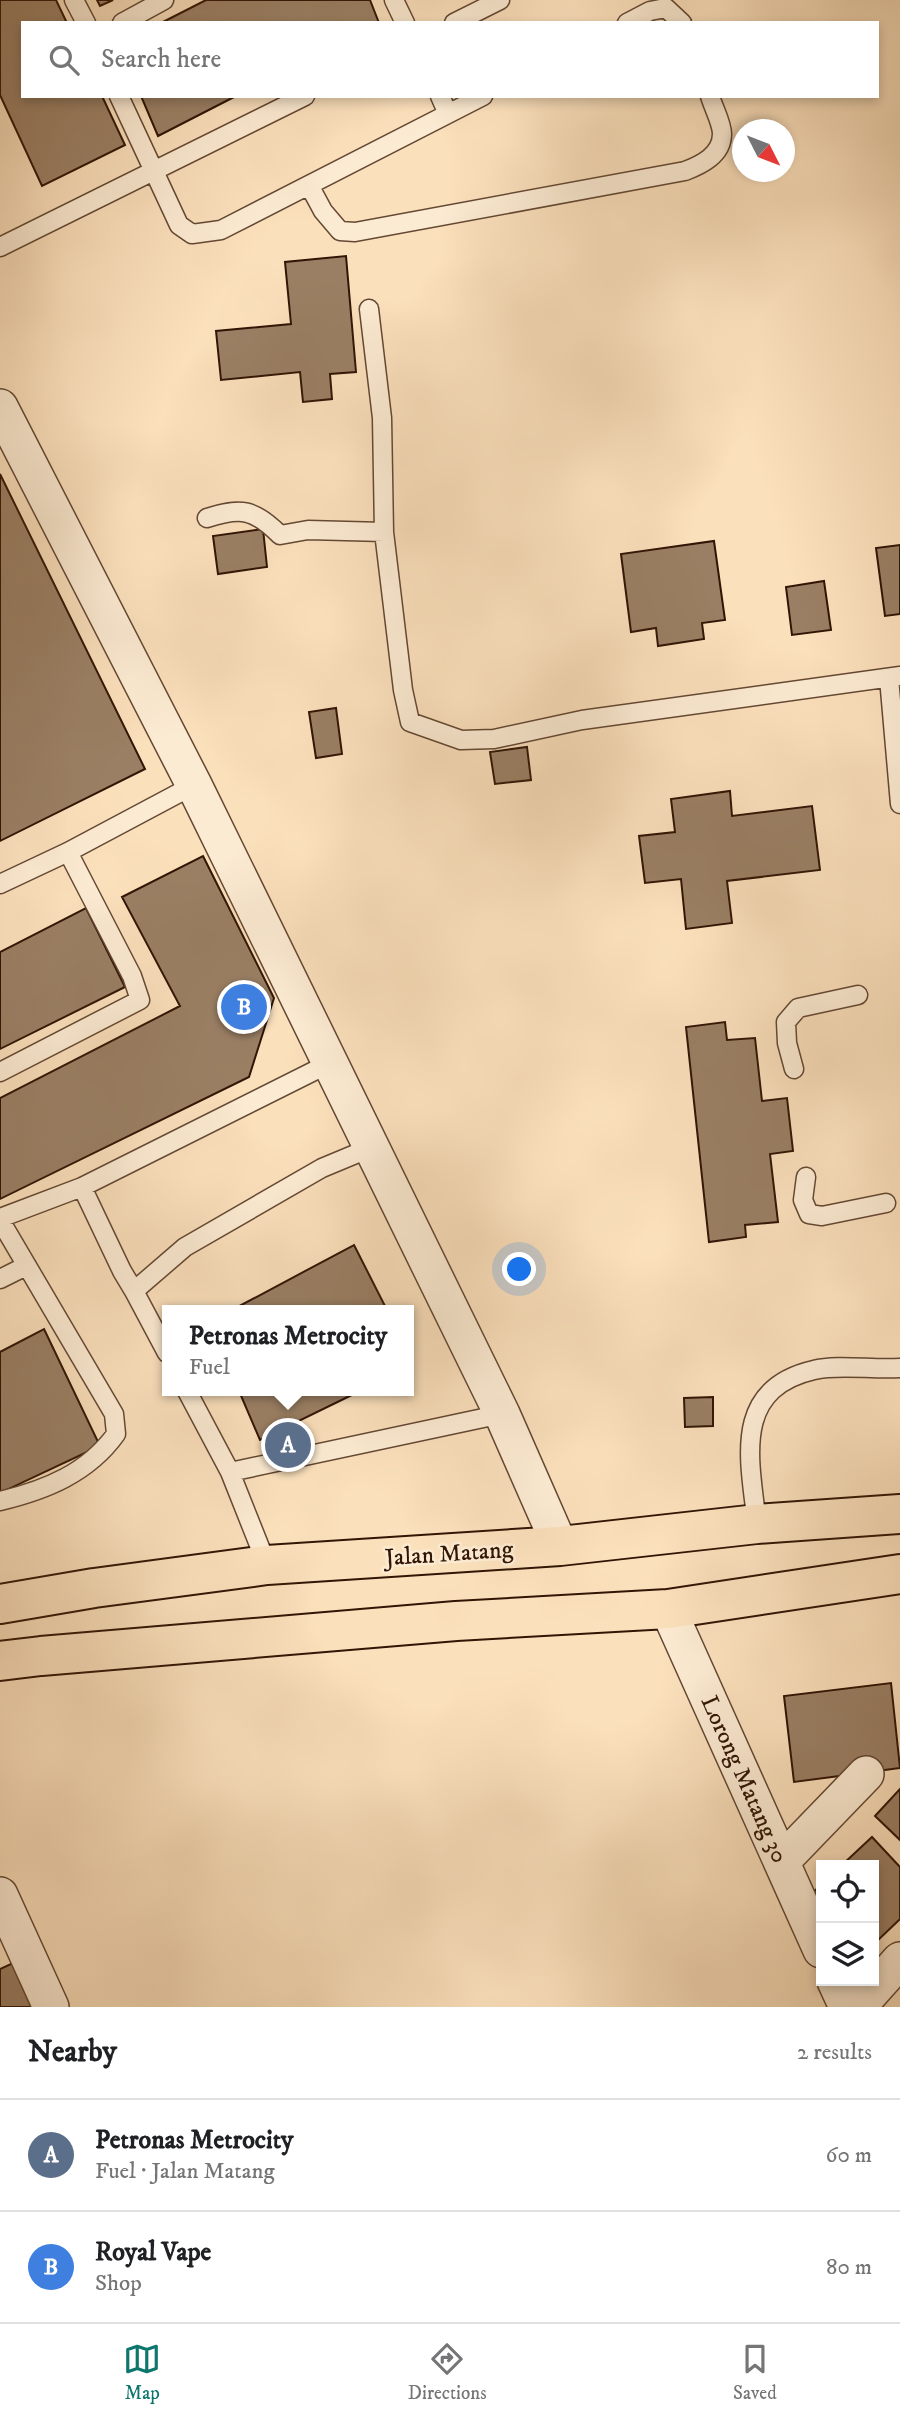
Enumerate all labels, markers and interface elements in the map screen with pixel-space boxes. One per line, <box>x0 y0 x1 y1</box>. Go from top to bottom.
search box <box>21 21 879 98</box>
icon: search <box>45 41 83 79</box>
text: Search here <box>101 43 221 76</box>
north arrow <box>732 119 795 182</box>
pin: B <box>221 981 267 1033</box>
your location <box>502 1252 536 1286</box>
popup <box>162 1305 414 1396</box>
text: Petronas Metrocity <box>189 1320 387 1353</box>
text: Fuel <box>189 1353 230 1382</box>
pin: A <box>265 1419 311 1471</box>
street label: Jalan Matang <box>382 1535 515 1574</box>
street label: Lorong Matang 30 <box>694 1691 794 1868</box>
map controls <box>816 1860 879 1986</box>
button: locate <box>816 1860 879 1923</box>
button: layers <box>816 1923 879 1986</box>
text: Nearby <box>28 2034 117 2071</box>
text: 2 results <box>797 2038 872 2067</box>
text: Petronas Metrocity <box>95 2124 293 2157</box>
text: A <box>44 2141 58 2170</box>
text: 60 m <box>825 2141 872 2170</box>
text: Fuel · Jalan Matang <box>95 2157 275 2186</box>
text: Royal Vape <box>95 2236 211 2269</box>
text: B <box>44 2253 58 2282</box>
text: 80 m <box>826 2253 872 2282</box>
text: Shop <box>95 2269 142 2298</box>
tab: Map <box>123 2340 161 2405</box>
tab: Directions <box>408 2340 487 2405</box>
tab: Saved <box>733 2340 777 2405</box>

